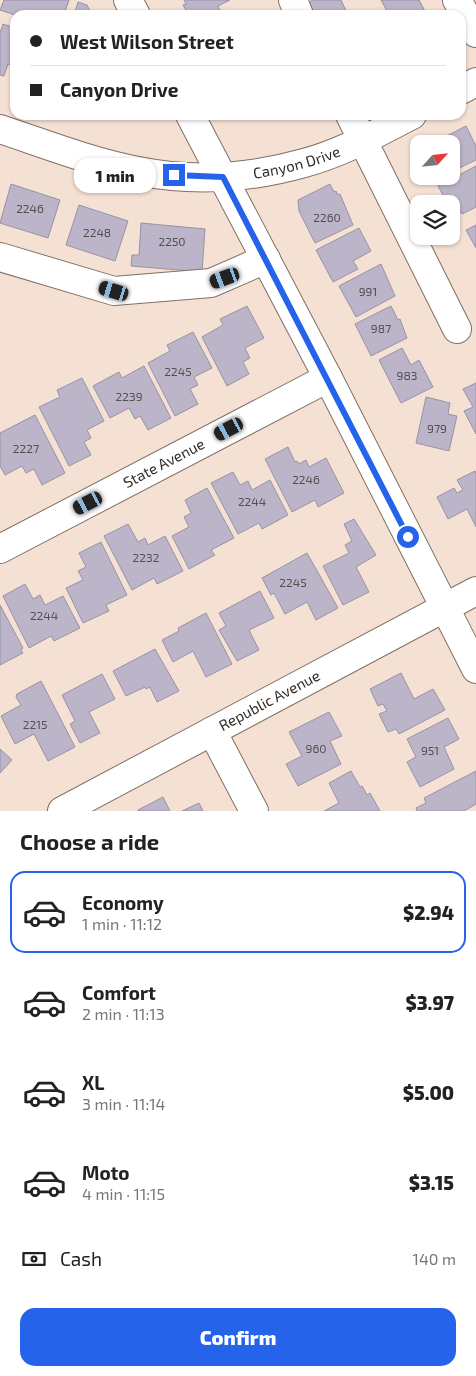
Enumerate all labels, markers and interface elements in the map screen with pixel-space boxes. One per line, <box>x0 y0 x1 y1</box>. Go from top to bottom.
text: West Wilson Street <box>60 30 234 53</box>
text: Canyon Drive <box>60 78 178 101</box>
north arrow <box>410 135 460 185</box>
map controls <box>410 135 460 245</box>
street label: Canyon Drive <box>252 141 343 182</box>
callout: 1 min <box>74 158 156 192</box>
route end <box>163 164 185 186</box>
text: 1 min <box>95 166 135 185</box>
button: layers <box>410 195 460 245</box>
house number: 2246 <box>16 201 44 215</box>
house number: 2260 <box>313 210 341 224</box>
house number: 2248 <box>83 225 111 239</box>
house number: 2250 <box>158 234 186 248</box>
car <box>208 266 241 290</box>
car <box>97 279 130 303</box>
house number: 991 <box>359 284 377 298</box>
house number: 987 <box>371 321 391 335</box>
house number: 2245 <box>164 364 192 378</box>
house number: 983 <box>397 368 417 382</box>
house number: 2239 <box>115 389 143 403</box>
car <box>212 415 245 443</box>
house number: 979 <box>427 421 447 435</box>
street label: State Avenue <box>120 434 207 491</box>
house number: 2227 <box>13 441 39 455</box>
house number: 2246 <box>292 472 320 486</box>
car <box>71 490 104 516</box>
house number: 2244 <box>238 494 266 508</box>
route start <box>397 526 419 548</box>
house number: 2232 <box>133 550 160 564</box>
house number: 2245 <box>279 575 307 589</box>
house number: 2244 <box>30 608 58 622</box>
street label: Republic Avenue <box>215 666 323 734</box>
house number: 2215 <box>23 717 47 731</box>
house number: 960 <box>306 741 326 755</box>
house number: 951 <box>421 743 439 757</box>
text: Choose a ride <box>20 828 159 854</box>
icon: car <box>22 890 67 935</box>
text: Economy <box>82 891 164 914</box>
text: $2.94 <box>403 901 454 924</box>
text: 1 min · 11:12 <box>82 914 162 933</box>
icon: car <box>22 980 67 1025</box>
text: Comfort <box>82 981 156 1004</box>
text: $3.97 <box>406 991 454 1014</box>
text: 2 min · 11:13 <box>82 1004 165 1023</box>
icon: car <box>22 1070 67 1115</box>
text: XL <box>82 1071 104 1094</box>
text: $5.00 <box>403 1081 454 1104</box>
text: 3 min · 11:14 <box>82 1094 165 1113</box>
icon: car <box>22 1160 67 1205</box>
text: Moto <box>82 1161 130 1184</box>
text: $3.15 <box>409 1171 454 1194</box>
text: 4 min · 11:15 <box>82 1184 165 1203</box>
icon: cash <box>20 1245 48 1273</box>
text: Cash <box>60 1247 102 1270</box>
text: 140 m <box>413 1249 456 1268</box>
button: Confirm <box>20 1308 456 1366</box>

